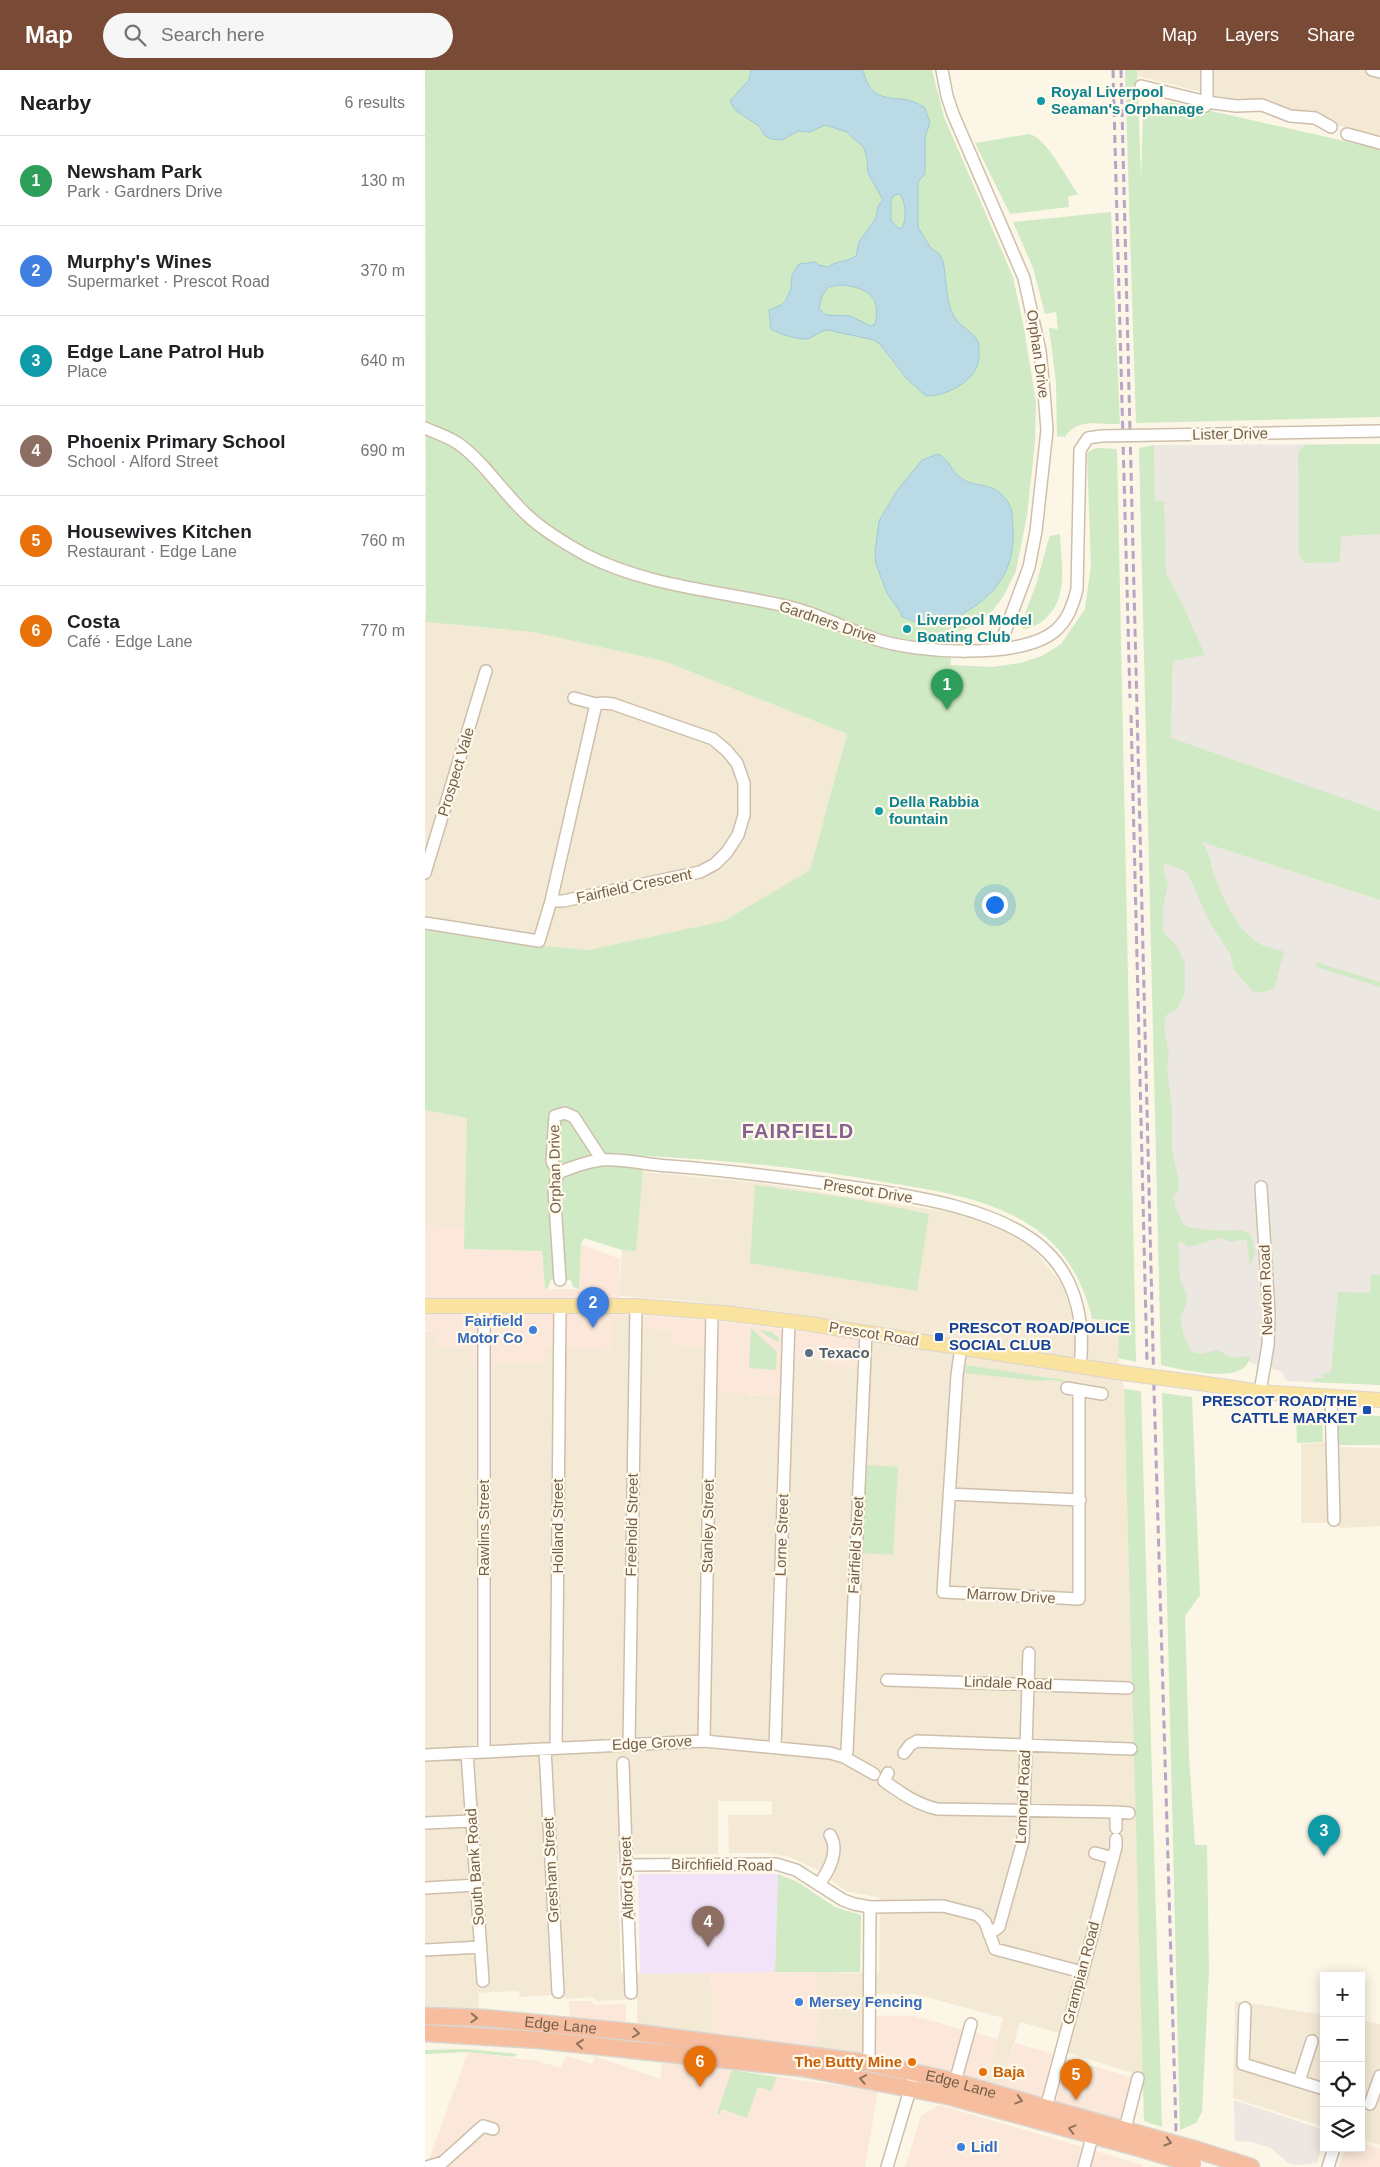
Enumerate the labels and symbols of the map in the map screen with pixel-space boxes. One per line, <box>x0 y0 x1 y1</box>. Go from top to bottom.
place label: Royal Liverpool Seaman's Orphanage <box>1051 83 1204 117</box>
marker: Royal Liverpool Seaman's Orphanage <box>1035 95 1047 107</box>
street label: Orphan Drive <box>1024 309 1053 399</box>
street label: Lister Drive <box>1192 424 1268 443</box>
street label: Gardners Drive <box>777 597 879 646</box>
place label: Liverpool Model Boating Club <box>917 611 1032 645</box>
marker: Liverpool Model Boating Club <box>901 623 913 635</box>
pin: 1 <box>931 669 963 710</box>
street label: Prospect Vale <box>434 725 477 818</box>
place label: Della Rabbia fountain <box>889 793 980 827</box>
marker: Della Rabbia fountain <box>873 805 885 817</box>
street label: Fairfield Crescent <box>575 865 694 906</box>
your location <box>982 892 1008 918</box>
district label: FAIRFIELD <box>742 1120 854 1142</box>
street label: Orphan Drive <box>545 1124 564 1214</box>
street label: Prescot Drive <box>822 1175 914 1206</box>
street label: Newton Road <box>1255 1244 1276 1336</box>
pin: 2 <box>577 1287 609 1328</box>
place label: Fairfield Motor Co <box>457 1312 523 1346</box>
street label: Prescot Road <box>828 1318 920 1349</box>
place label: PRESCOT ROAD/POLICE SOCIAL CLUB <box>949 1319 1130 1353</box>
marker: Fairfield Motor Co <box>527 1324 539 1336</box>
marker: PRESCOT ROAD/POLICE SOCIAL CLUB <box>933 1331 945 1343</box>
place label: Texaco <box>819 1344 870 1361</box>
marker: Texaco <box>803 1347 815 1359</box>
place label: PRESCOT ROAD/THE CATTLE MARKET <box>1202 1392 1357 1426</box>
marker: PRESCOT ROAD/THE CATTLE MARKET <box>1361 1404 1373 1416</box>
street label: Freehold Street <box>622 1472 641 1577</box>
street label: Holland Street <box>549 1478 566 1574</box>
street label: Stanley Street <box>698 1478 717 1573</box>
street label: Rawlins Street <box>475 1479 492 1576</box>
street label: Lorne Street <box>772 1493 791 1577</box>
street label: Fairfield Street <box>844 1495 867 1594</box>
street label: Marrow Drive <box>966 1585 1056 1606</box>
street label: Lindale Road <box>964 1672 1052 1693</box>
street label: Edge Grove <box>612 1732 692 1753</box>
street label: Lomond Road <box>1012 1749 1033 1844</box>
street label: South Bank Road <box>462 1808 487 1926</box>
pin: 3 <box>1308 1815 1340 1856</box>
street label: Gresham Street <box>539 1816 562 1923</box>
street label: Alford Street <box>617 1835 636 1920</box>
street label: Birchfield Road <box>671 1855 773 1874</box>
pin: 4 <box>692 1906 724 1947</box>
street label: Grampian Road <box>1059 1920 1102 2026</box>
place label: Mersey Fencing <box>809 1993 922 2010</box>
marker: Mersey Fencing <box>793 1996 805 2008</box>
one-way arrow <box>470 2013 478 2023</box>
street label: Edge Lane <box>524 2013 598 2037</box>
one-way arrow <box>632 2027 640 2038</box>
one-way arrow <box>576 2039 584 2050</box>
pin: 6 <box>684 2046 716 2087</box>
place label: The Butty Mine <box>795 2053 902 2070</box>
marker: The Butty Mine <box>906 2056 918 2068</box>
pin: 5 <box>1060 2059 1092 2100</box>
place label: Baja <box>993 2063 1025 2080</box>
street label: Edge Lane <box>924 2066 998 2101</box>
marker: Baja <box>977 2066 989 2078</box>
one-way arrow <box>859 2075 867 2085</box>
one-way arrow <box>1014 2094 1023 2105</box>
one-way arrow <box>1069 2124 1077 2134</box>
one-way arrow <box>1163 2136 1171 2146</box>
place label: Lidl <box>971 2138 998 2155</box>
marker: Lidl <box>955 2141 967 2153</box>

